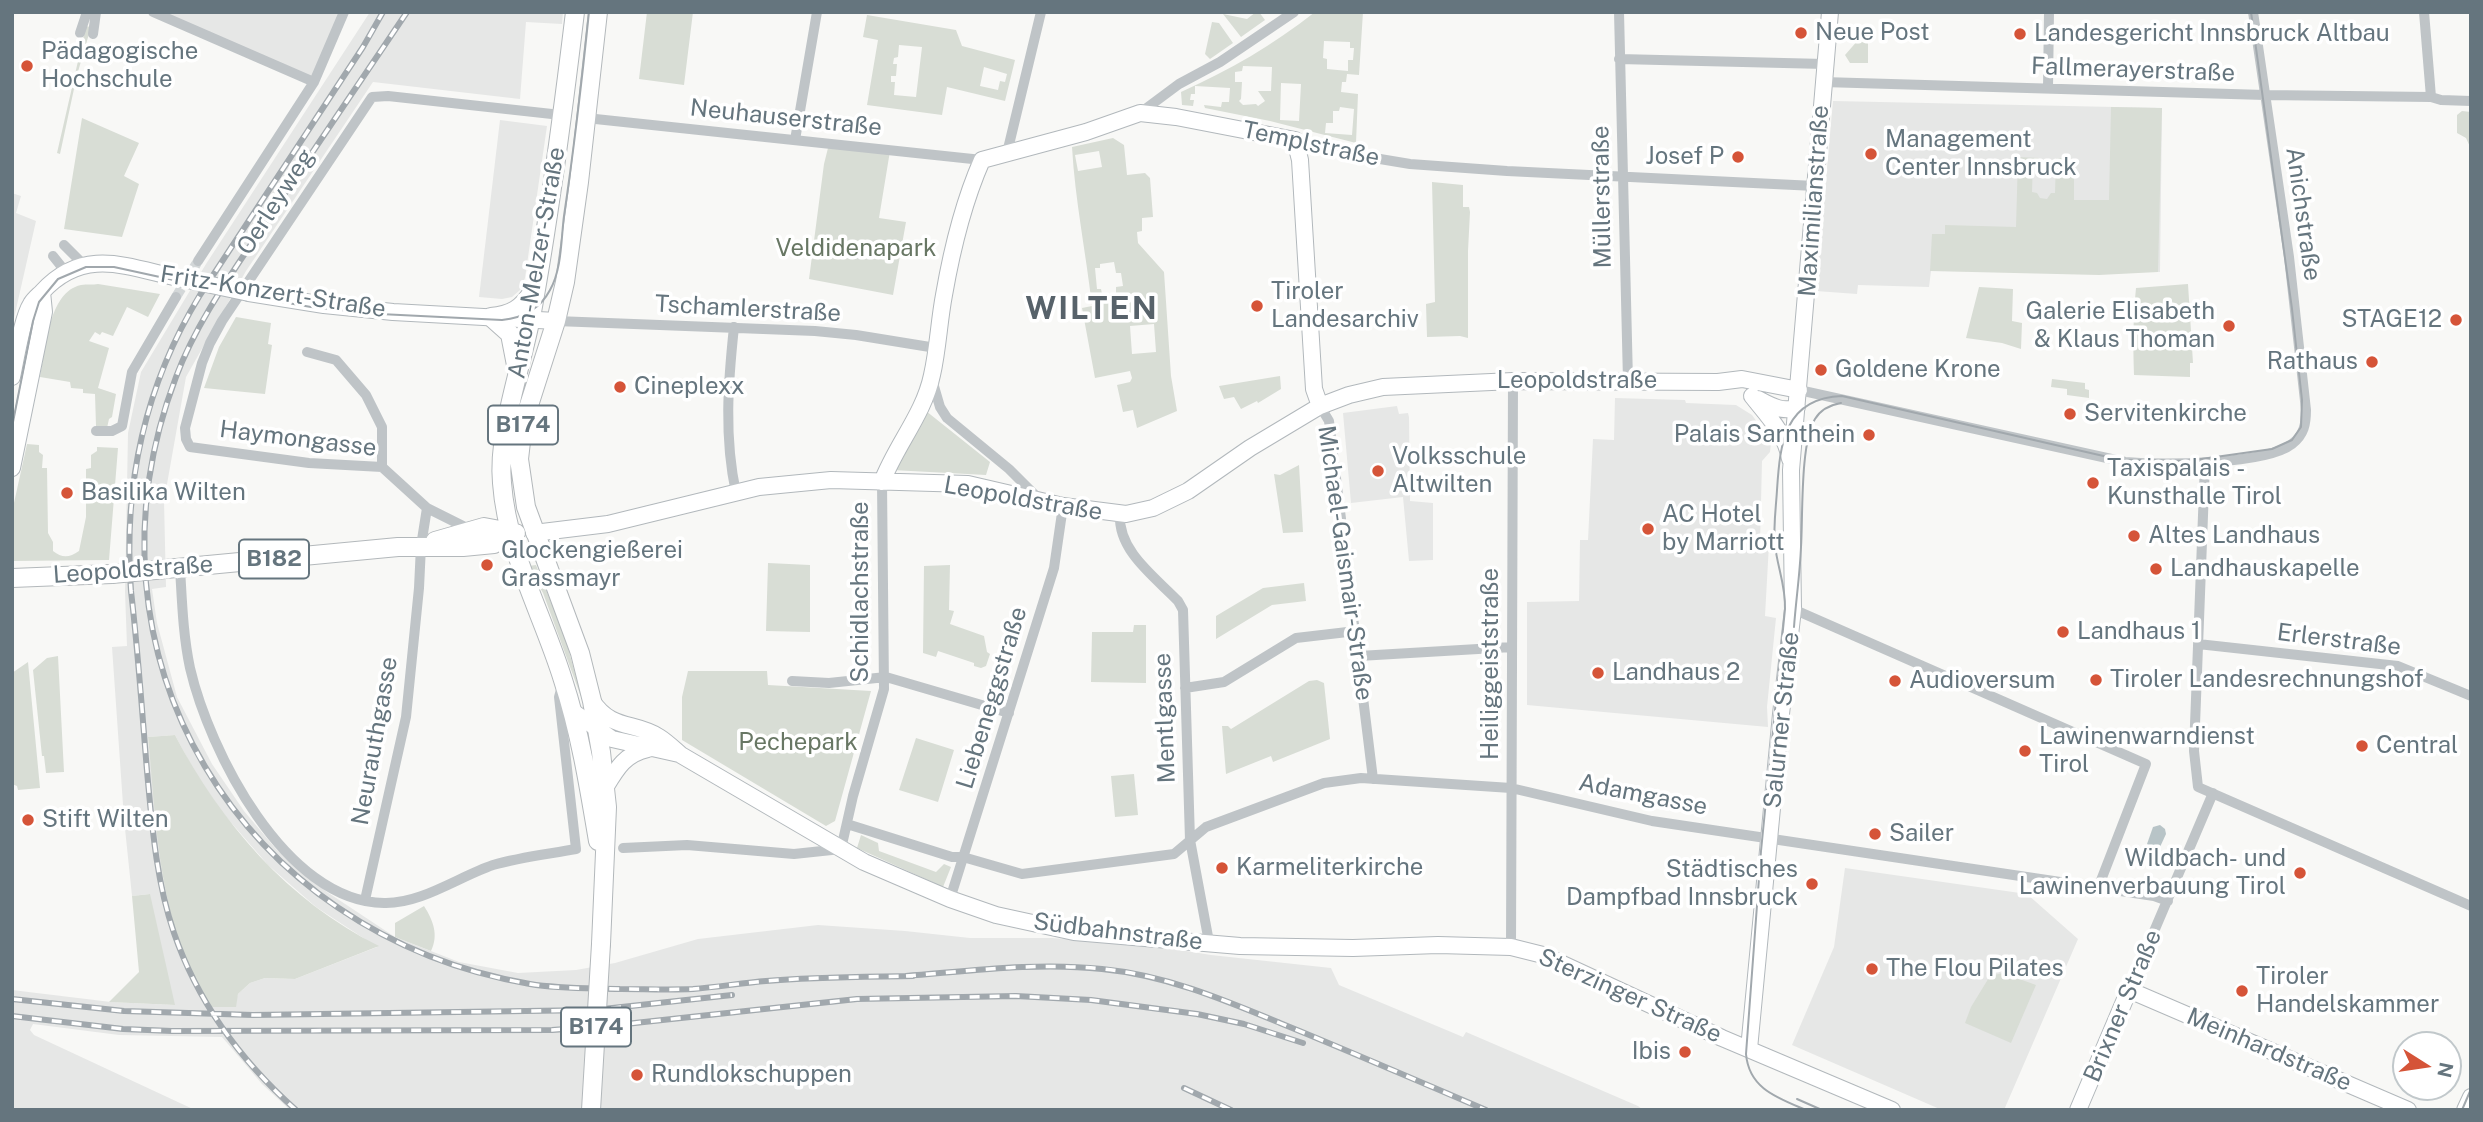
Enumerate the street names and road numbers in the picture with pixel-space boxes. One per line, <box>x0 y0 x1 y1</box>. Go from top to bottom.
street label: Fallmerayerstraße <box>2030 52 2236 88</box>
street label: Neuhauserstraße <box>689 94 883 142</box>
street label: Maximilianstraße <box>1793 104 1835 298</box>
street label: Templstraße <box>1240 115 1382 173</box>
street label: Müllerstraße <box>1586 125 1618 269</box>
street label: Oerleyweg <box>231 144 321 260</box>
street label: Anton-Melzer-Straße <box>502 145 572 381</box>
street label: Anichstraße <box>2279 145 2327 283</box>
street label: Fritz-Konzert-Straße <box>158 260 388 324</box>
street label: Tschamlerstraße <box>654 290 842 328</box>
street label: Leopoldstraße <box>1497 367 1657 395</box>
road number: B174 <box>488 406 558 444</box>
street label: Haymongasse <box>218 415 378 463</box>
street label: Michael-Gaismair-Straße <box>1311 424 1379 702</box>
street label: Leopoldstraße <box>941 471 1105 527</box>
street label: Schidlachstraße <box>847 501 875 683</box>
road number: B182 <box>239 540 309 579</box>
street label: Leopoldstraße <box>52 550 214 590</box>
street label: Heiliggeiststraße <box>1477 568 1505 760</box>
street label: Liebeneggstraße <box>951 603 1033 793</box>
street label: Erlerstraße <box>2275 618 2403 662</box>
street label: Salurner Straße <box>1758 630 1806 810</box>
street label: Mentlgasse <box>1148 652 1182 784</box>
street label: Neurauthgasse <box>346 655 404 827</box>
street label: Adamgasse <box>1576 768 1710 822</box>
street label: Südbahnstraße <box>1032 907 1204 957</box>
street label: Brixner Straße <box>2078 926 2168 1086</box>
street label: Sterzinger Straße <box>1534 943 1726 1049</box>
street label: Meinhardstraße <box>2182 1002 2356 1098</box>
road number: B174 <box>561 1008 631 1046</box>

